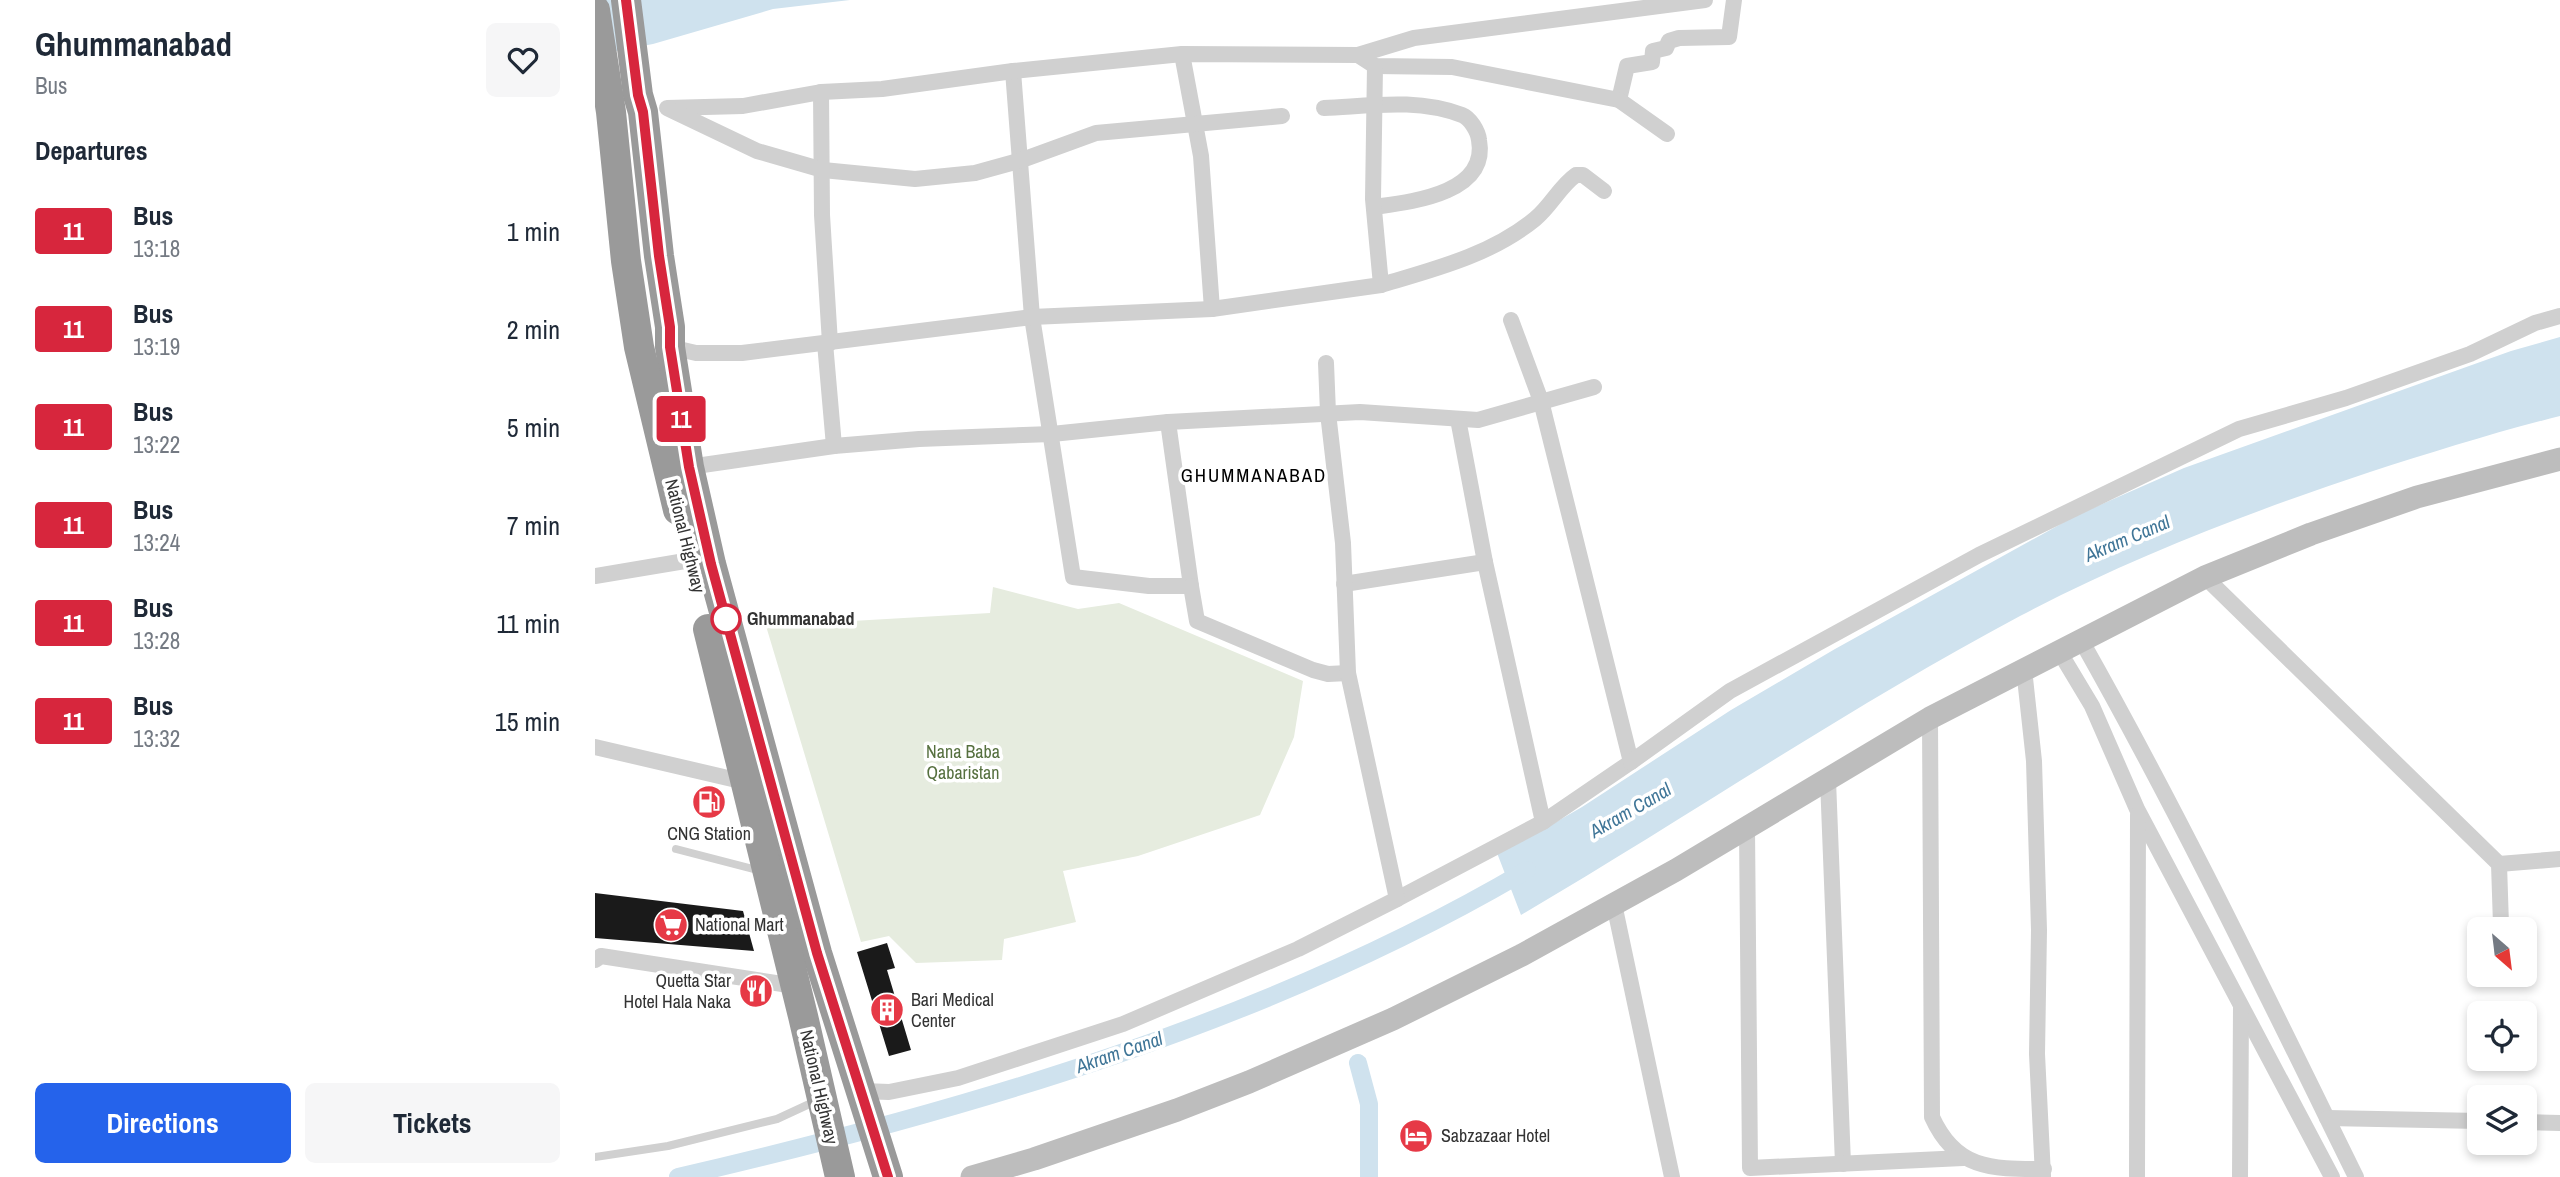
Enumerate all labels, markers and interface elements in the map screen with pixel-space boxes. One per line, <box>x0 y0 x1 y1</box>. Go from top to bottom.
text: Ghummanabad <box>35 22 232 66</box>
button: heart <box>486 23 560 97</box>
text: Bus <box>35 70 68 101</box>
text: Departures <box>35 133 148 168</box>
text: Bus <box>133 198 173 233</box>
text: 1 min <box>507 214 560 249</box>
text: 11 <box>63 215 84 247</box>
text: 13:18 <box>133 233 180 264</box>
text: Bus <box>133 296 173 331</box>
text: 2 min <box>507 312 560 347</box>
text: 11 <box>63 313 84 345</box>
text: 13:19 <box>133 331 180 362</box>
text: Bus <box>133 394 173 429</box>
line badge: 11 <box>650 396 713 442</box>
text: 11 <box>671 403 691 435</box>
text: 5 min <box>507 410 560 445</box>
text: 11 <box>63 411 84 443</box>
text: 13:22 <box>133 429 180 460</box>
district label: GHUMMANABAD <box>1181 462 1327 488</box>
street label: National Highway <box>659 476 712 596</box>
text: Bus <box>133 492 173 527</box>
text: 7 min <box>507 508 560 543</box>
water label: Akram Canal <box>2080 508 2174 568</box>
text: 11 <box>63 509 84 541</box>
text: 13:24 <box>133 527 180 558</box>
text: Bus <box>133 590 173 625</box>
marker: Ghummanabad <box>711 604 741 634</box>
text: 11 min <box>496 606 560 641</box>
place label: Ghummanabad <box>747 606 854 631</box>
text: 11 <box>63 607 84 639</box>
text: 13:28 <box>133 625 180 656</box>
text: Bus <box>133 688 173 723</box>
text: 15 min <box>495 704 560 739</box>
text: 11 <box>63 705 84 737</box>
text: 13:32 <box>133 723 180 754</box>
park label: Nana Baba Qabaristan <box>926 739 1000 785</box>
water label: Akram Canal <box>1584 776 1676 844</box>
fuel station icon: CNG Station <box>690 783 728 821</box>
place label: CNG Station <box>667 821 751 846</box>
supermarket icon: National Mart <box>652 906 690 944</box>
place label: National Mart <box>695 912 784 937</box>
north arrow <box>2467 917 2537 987</box>
map controls <box>2467 917 2537 1155</box>
place label: Quetta Star Hotel Hala Naka <box>624 968 731 1014</box>
restaurant icon: Quetta Star Hotel Hala Naka <box>737 972 775 1010</box>
place label: Bari Medical Center <box>911 987 994 1033</box>
building icon: Bari Medical Center <box>868 991 906 1029</box>
button: locate <box>2467 1001 2537 1071</box>
water label: Akram Canal <box>1071 1025 1166 1079</box>
street label: National Highway <box>794 1027 845 1147</box>
button: Directions <box>35 1083 291 1163</box>
button: Tickets <box>305 1083 560 1163</box>
button: layers <box>2467 1085 2537 1155</box>
hotel icon: Sabzazaar Hotel <box>1397 1117 1435 1155</box>
place label: Sabzazaar Hotel <box>1441 1123 1550 1148</box>

